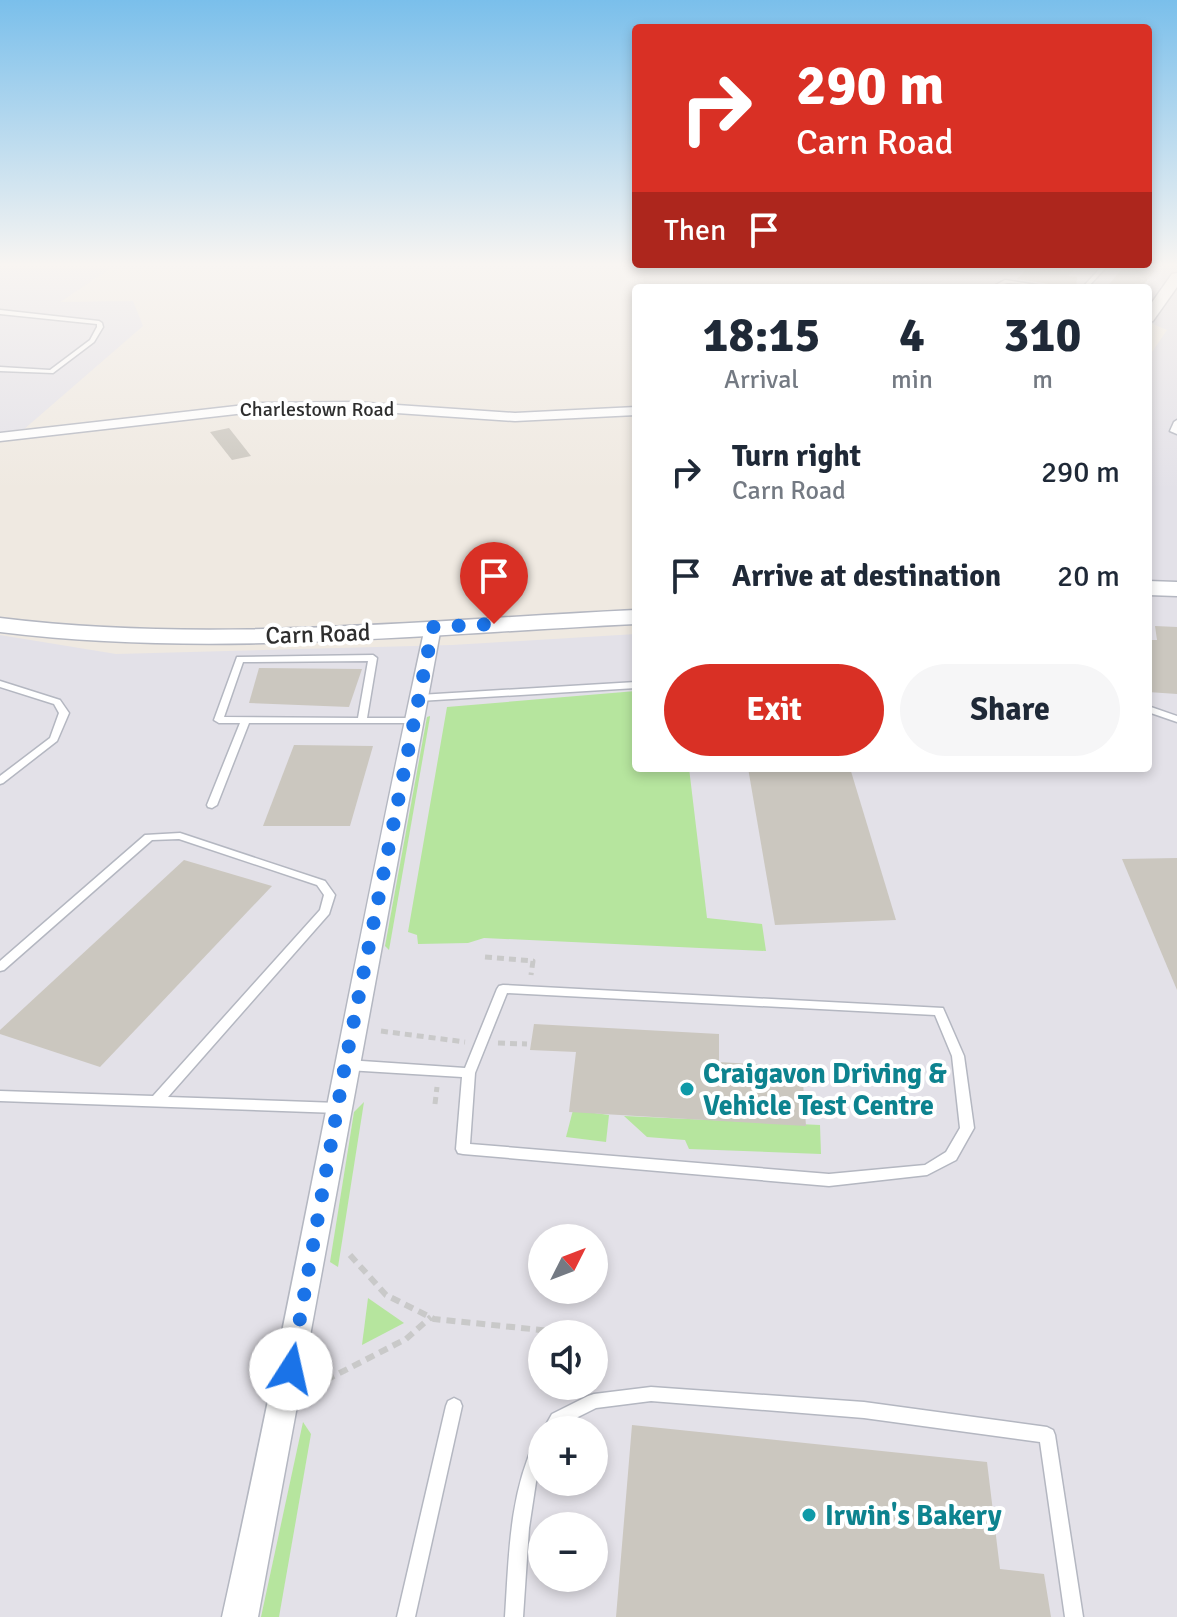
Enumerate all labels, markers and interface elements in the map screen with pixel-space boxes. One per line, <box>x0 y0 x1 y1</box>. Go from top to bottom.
text: 290 m <box>796 51 944 120</box>
icon: right <box>664 56 768 160</box>
text: Carn Road <box>796 120 954 165</box>
icon: arrive <box>742 208 786 252</box>
text: Then <box>664 212 726 249</box>
text: 18:15 <box>703 306 820 365</box>
text: 4 <box>899 306 925 365</box>
text: 310 <box>1004 306 1081 365</box>
text: Arrival <box>724 364 799 396</box>
text: min <box>891 364 933 396</box>
text: m <box>1032 364 1053 396</box>
street label: Charlestown Road <box>240 397 394 422</box>
text: Turn right <box>732 438 861 475</box>
icon: right <box>664 450 708 494</box>
text: 290 m <box>1041 454 1120 491</box>
text: Carn Road <box>732 475 846 507</box>
pin <box>460 542 528 624</box>
icon: arrive <box>472 554 516 598</box>
icon: arrive <box>664 554 708 598</box>
text: Arrive at destination <box>732 558 1001 595</box>
text: 20 m <box>1057 558 1120 595</box>
street label: Carn Road <box>265 617 371 651</box>
button: Exit <box>664 664 884 756</box>
button: Share <box>900 664 1120 756</box>
place label: Craigavon Driving & Vehicle Test Centre <box>703 1057 947 1123</box>
marker: Craigavon Driving & Vehicle Test Centre <box>678 1080 696 1098</box>
north arrow <box>528 1224 608 1304</box>
map controls <box>528 1224 608 1592</box>
button: sound <box>528 1320 608 1400</box>
position arrow <box>249 1327 333 1411</box>
button: + <box>528 1416 608 1496</box>
place label: Irwin's Bakery <box>825 1499 1002 1533</box>
marker: Irwin's Bakery <box>800 1506 818 1524</box>
button: − <box>528 1512 608 1592</box>

